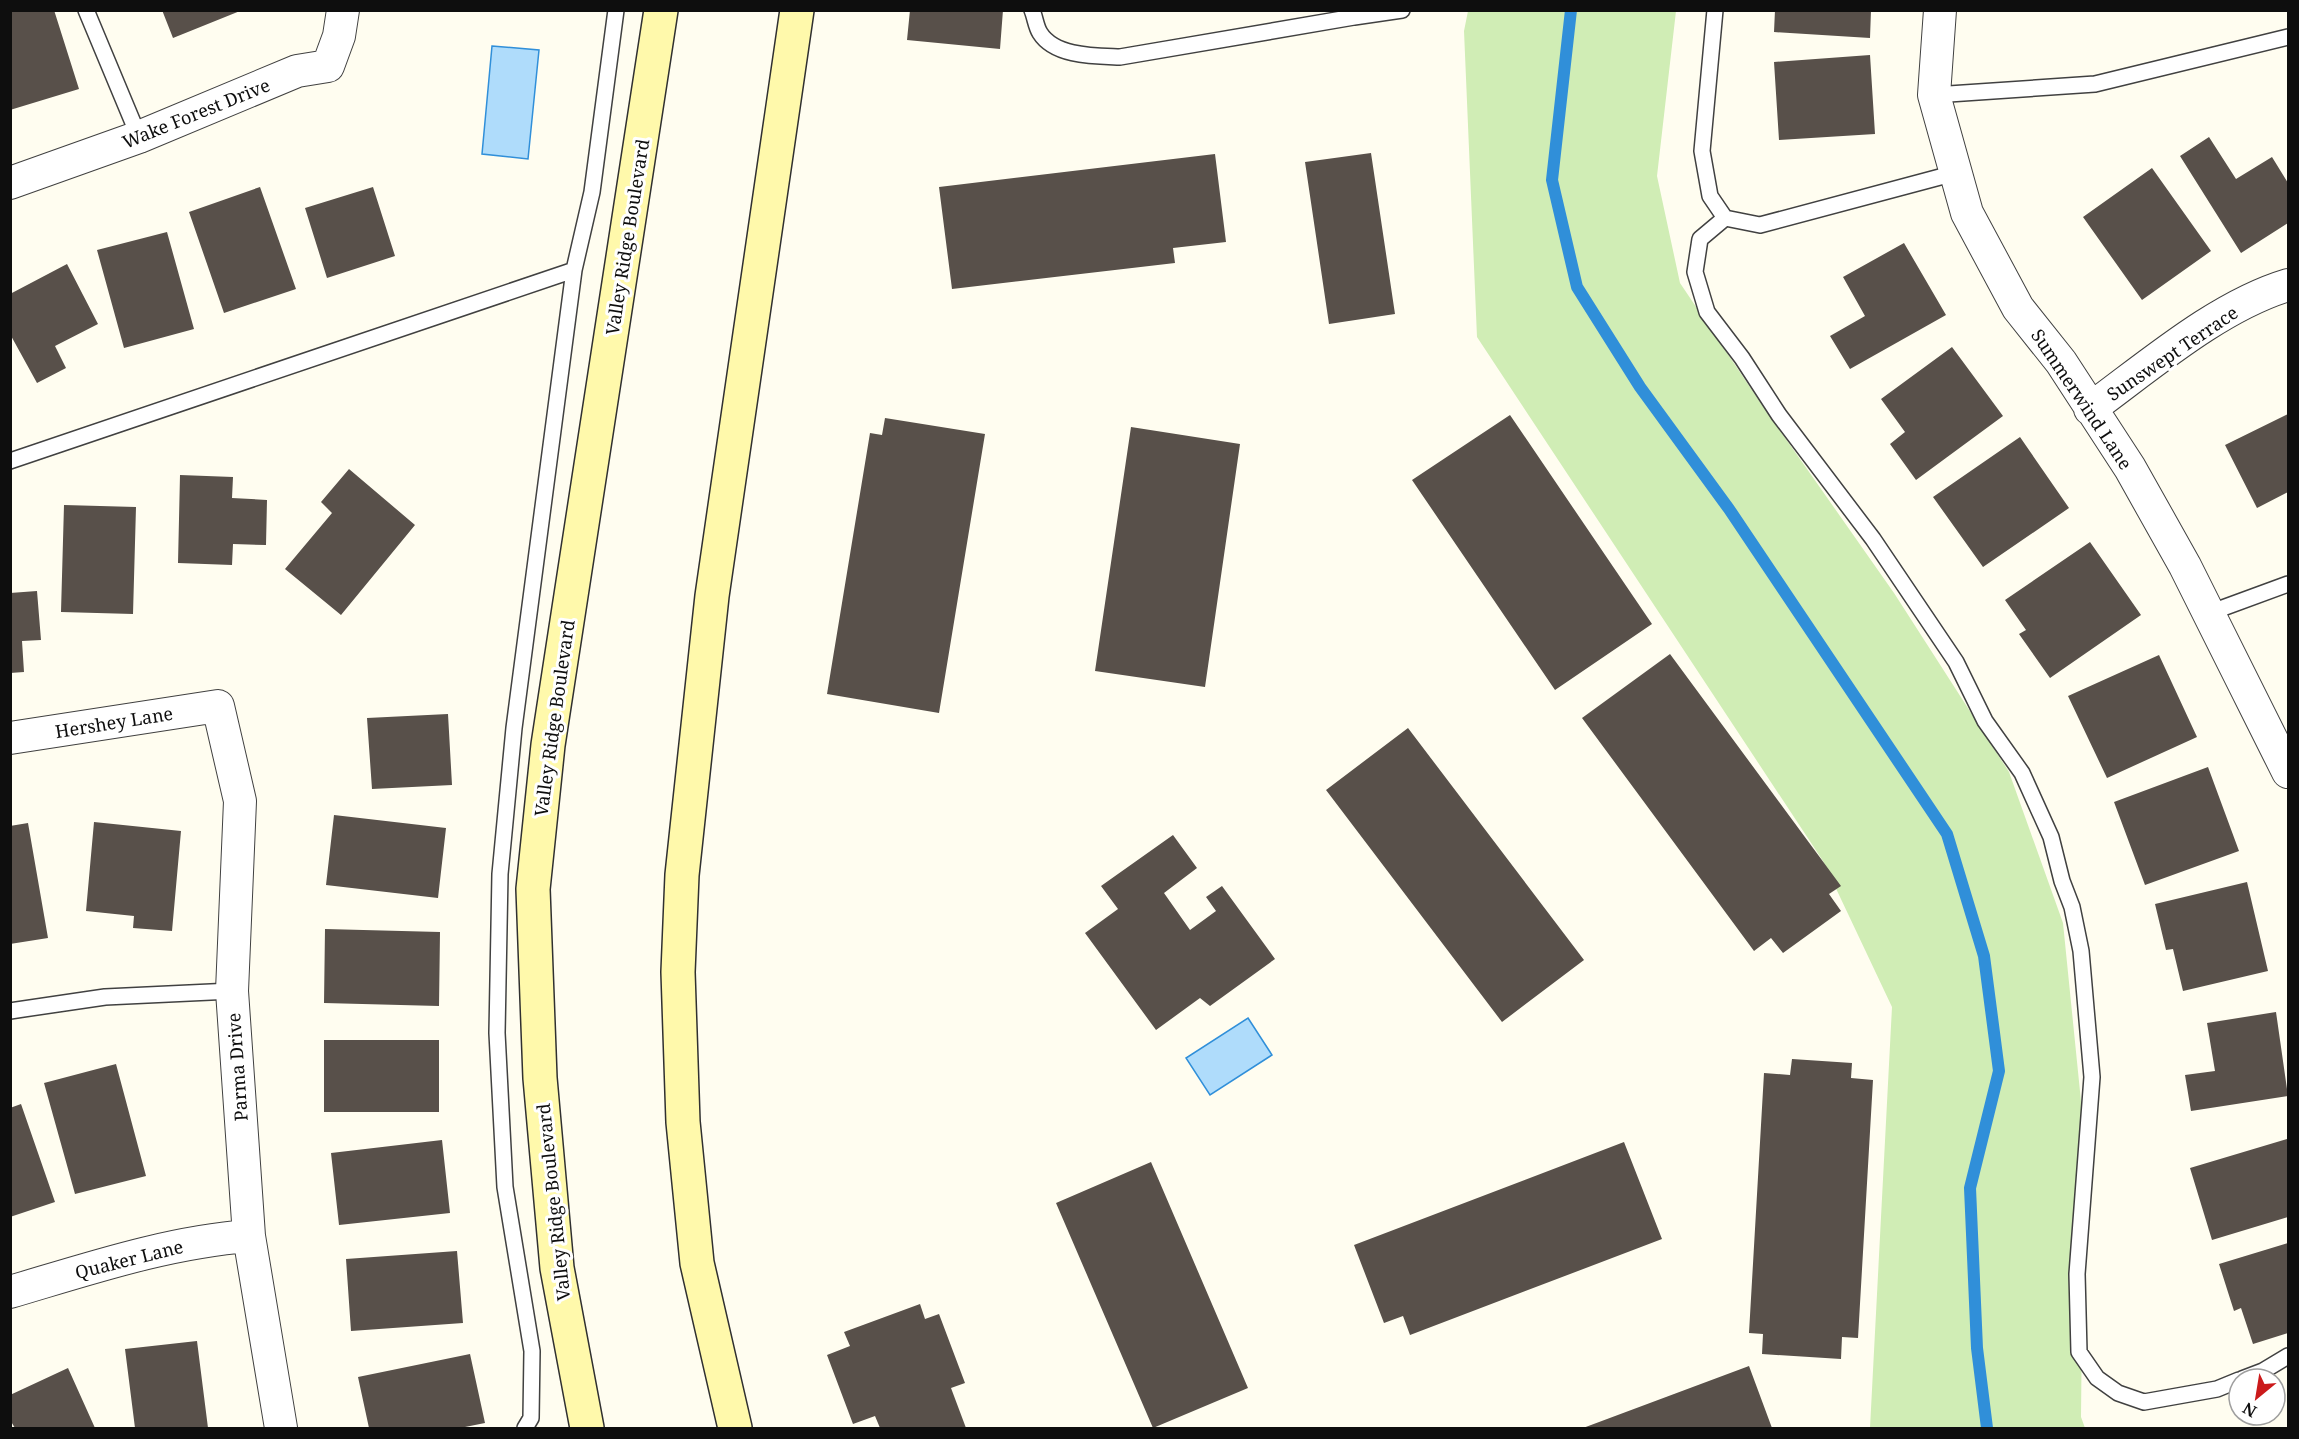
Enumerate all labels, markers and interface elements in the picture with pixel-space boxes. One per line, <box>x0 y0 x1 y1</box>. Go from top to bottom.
street label: Wake Forest Drive <box>119 72 273 154</box>
street label: Valley Ridge Boulevard <box>600 137 654 337</box>
street label: Sunswept Terrace <box>2102 300 2242 406</box>
street label: Summerwind Lane <box>2026 324 2138 474</box>
street label: Valley Ridge Boulevard <box>528 618 580 818</box>
street label: Hershey Lane <box>53 701 175 743</box>
street label: Parma Drive <box>221 1012 253 1122</box>
street label: Valley Ridge Boulevard <box>531 1102 575 1302</box>
street label: Quaker Lane <box>73 1234 185 1284</box>
north arrow <box>2227 1367 2287 1427</box>
text: N <box>2238 1397 2260 1423</box>

